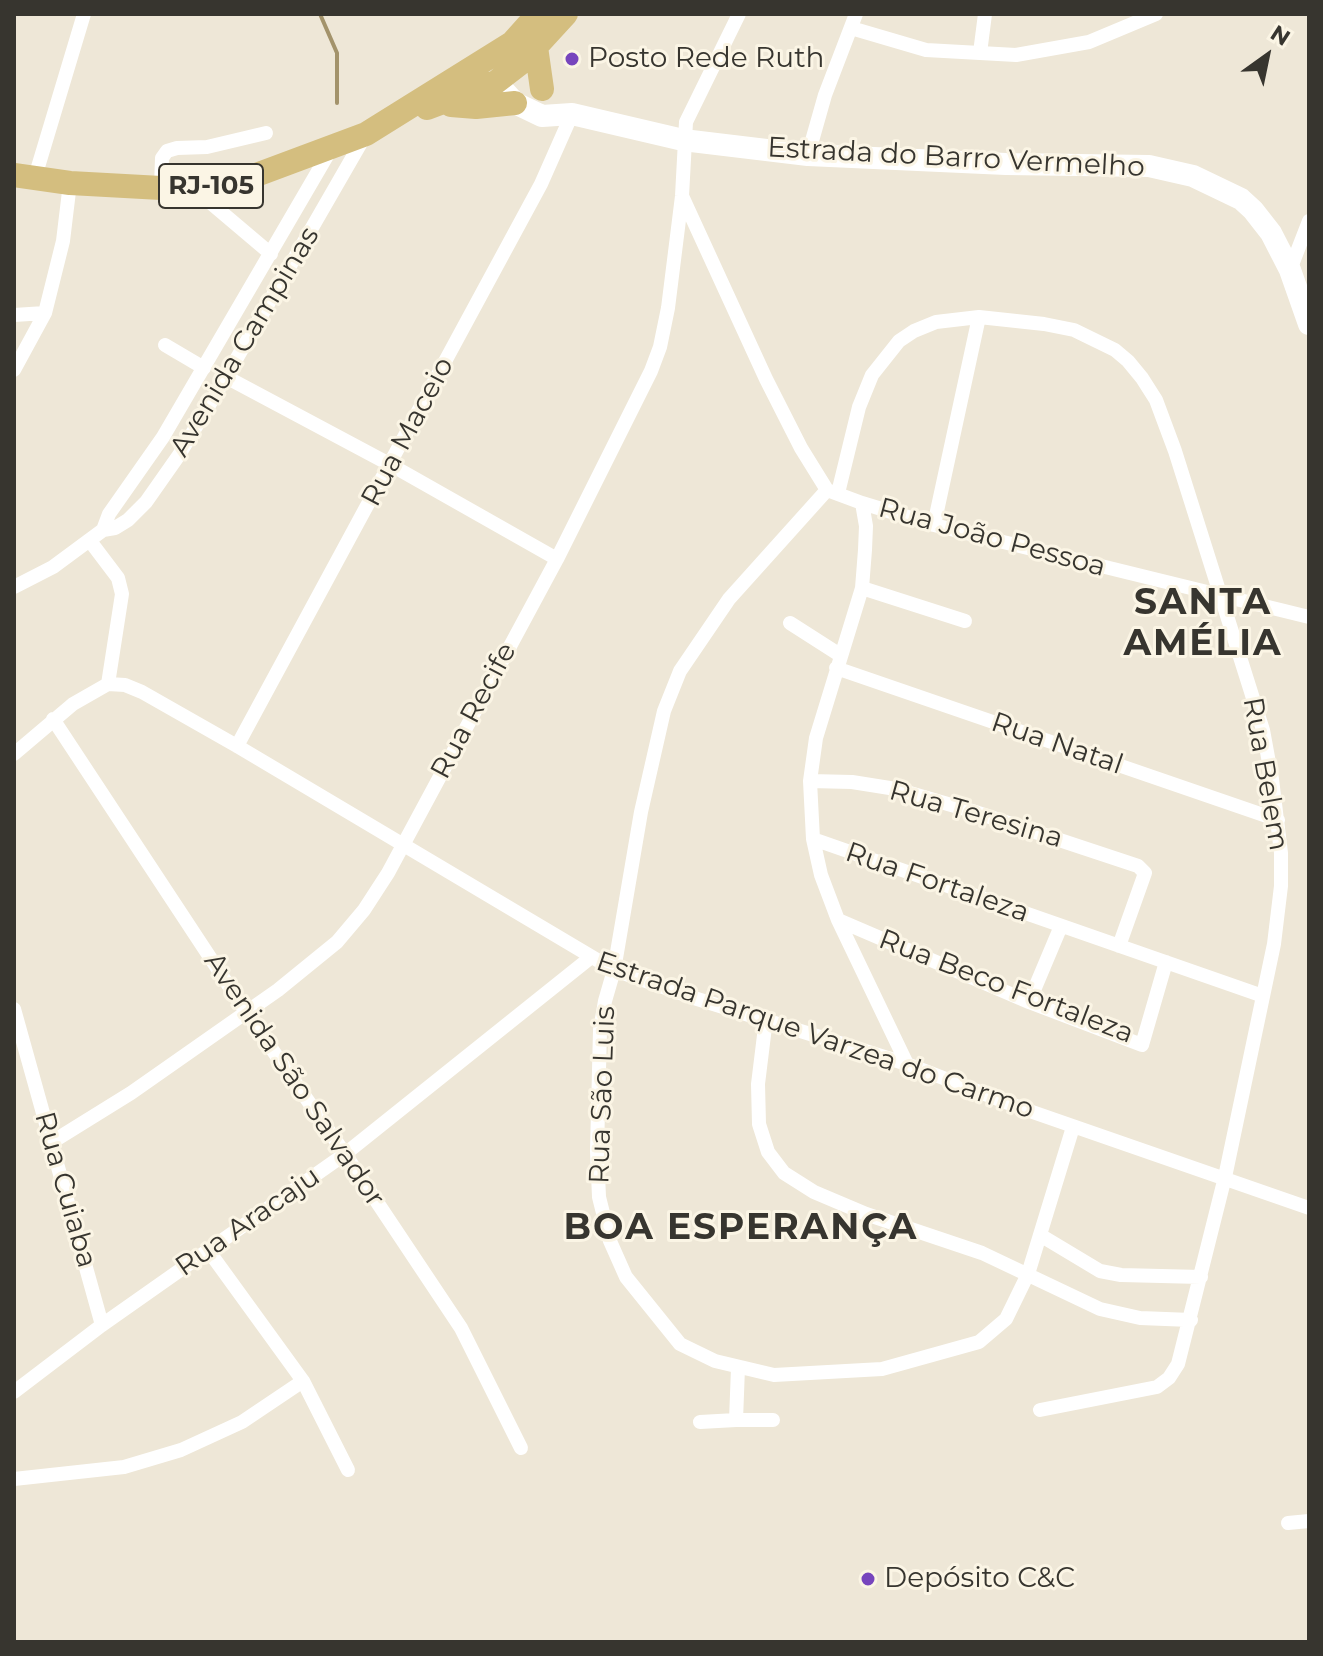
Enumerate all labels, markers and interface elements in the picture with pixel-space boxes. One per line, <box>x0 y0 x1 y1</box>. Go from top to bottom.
north arrow <box>1227 16 1307 96</box>
text: N <box>1266 19 1295 52</box>
place label: Posto Rede Ruth <box>588 42 824 76</box>
marker: Posto Rede Ruth <box>563 50 581 68</box>
street label: Estrada do Barro Vermelho <box>766 131 1146 185</box>
road number: RJ-105 <box>159 164 263 208</box>
street label: Avenida Campinas <box>163 221 327 463</box>
street label: Rua Maceio <box>355 352 461 512</box>
street label: Rua João Pessoa <box>875 492 1109 584</box>
district label: SANTA AMÉLIA <box>1123 581 1283 666</box>
street label: Rua Recife <box>424 637 524 785</box>
street label: Rua Belem <box>1235 695 1295 853</box>
street label: Rua Natal <box>987 706 1127 782</box>
street label: Rua Teresina <box>885 774 1067 856</box>
street label: Rua Fortaleza <box>841 836 1033 930</box>
street label: Rua Beco Fortaleza <box>874 923 1138 1051</box>
street label: Estrada Parque Varzea do Carmo <box>592 945 1038 1127</box>
street label: Avenida São Salvador <box>196 947 392 1213</box>
street label: Rua São Luis <box>583 1006 623 1184</box>
street label: Rua Cuiaba <box>27 1108 103 1272</box>
street label: Rua Aracaju <box>169 1160 327 1284</box>
district label: BOA ESPERANÇA <box>564 1206 918 1250</box>
place label: Depósito C&C <box>884 1562 1075 1596</box>
marker: Depósito C&C <box>859 1570 877 1588</box>

